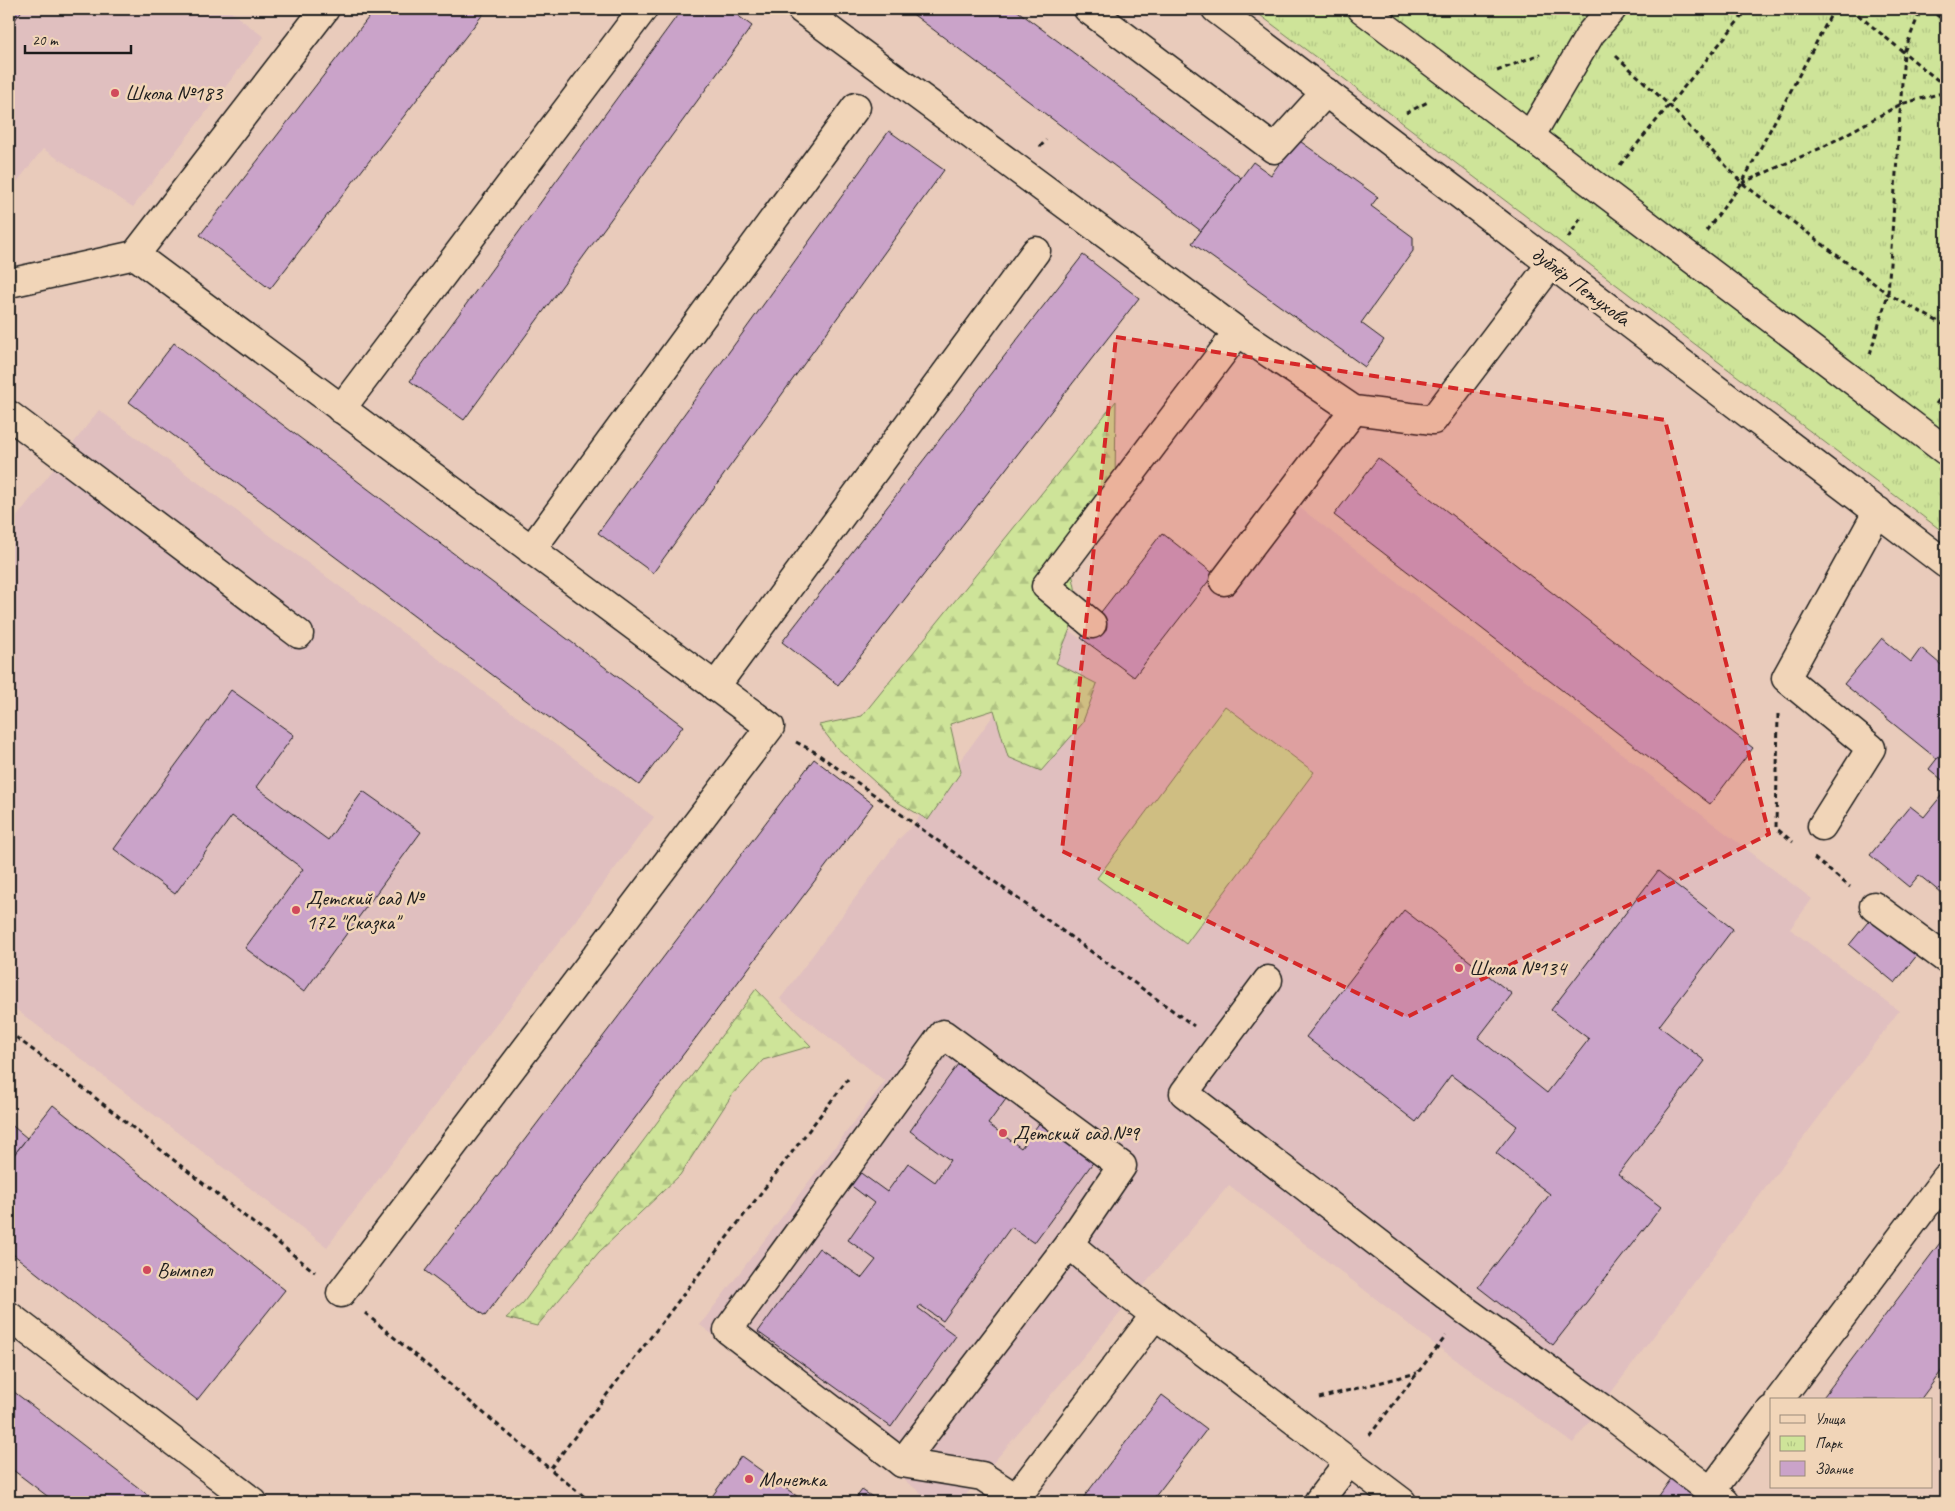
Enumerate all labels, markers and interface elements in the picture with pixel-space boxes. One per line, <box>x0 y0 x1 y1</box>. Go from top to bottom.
scale bar <box>25 22 131 54</box>
text: 20 m <box>32 31 59 50</box>
place label: Школа №183 <box>125 80 224 106</box>
marker: Школа №183 <box>109 87 121 99</box>
street label: дублёр Петухова <box>1527 241 1637 333</box>
place label: Детский сад № 172 "Сказка" <box>306 885 425 935</box>
marker: Детский сад № 172 "Сказка" <box>290 904 302 916</box>
place label: Школа №134 <box>1469 955 1569 981</box>
marker: Школа №134 <box>1453 962 1465 974</box>
place label: Детский сад №9 <box>1013 1120 1141 1146</box>
marker: Детский сад №9 <box>997 1127 1009 1139</box>
place label: Вымпел <box>157 1257 214 1283</box>
marker: Вымпел <box>141 1264 153 1276</box>
legend <box>1770 1398 1932 1488</box>
text: Улица <box>1815 1410 1846 1429</box>
text: Парк <box>1815 1434 1843 1453</box>
text: Здание <box>1815 1460 1854 1479</box>
place label: Монетка <box>759 1466 829 1492</box>
marker: Монетка <box>743 1473 755 1485</box>

